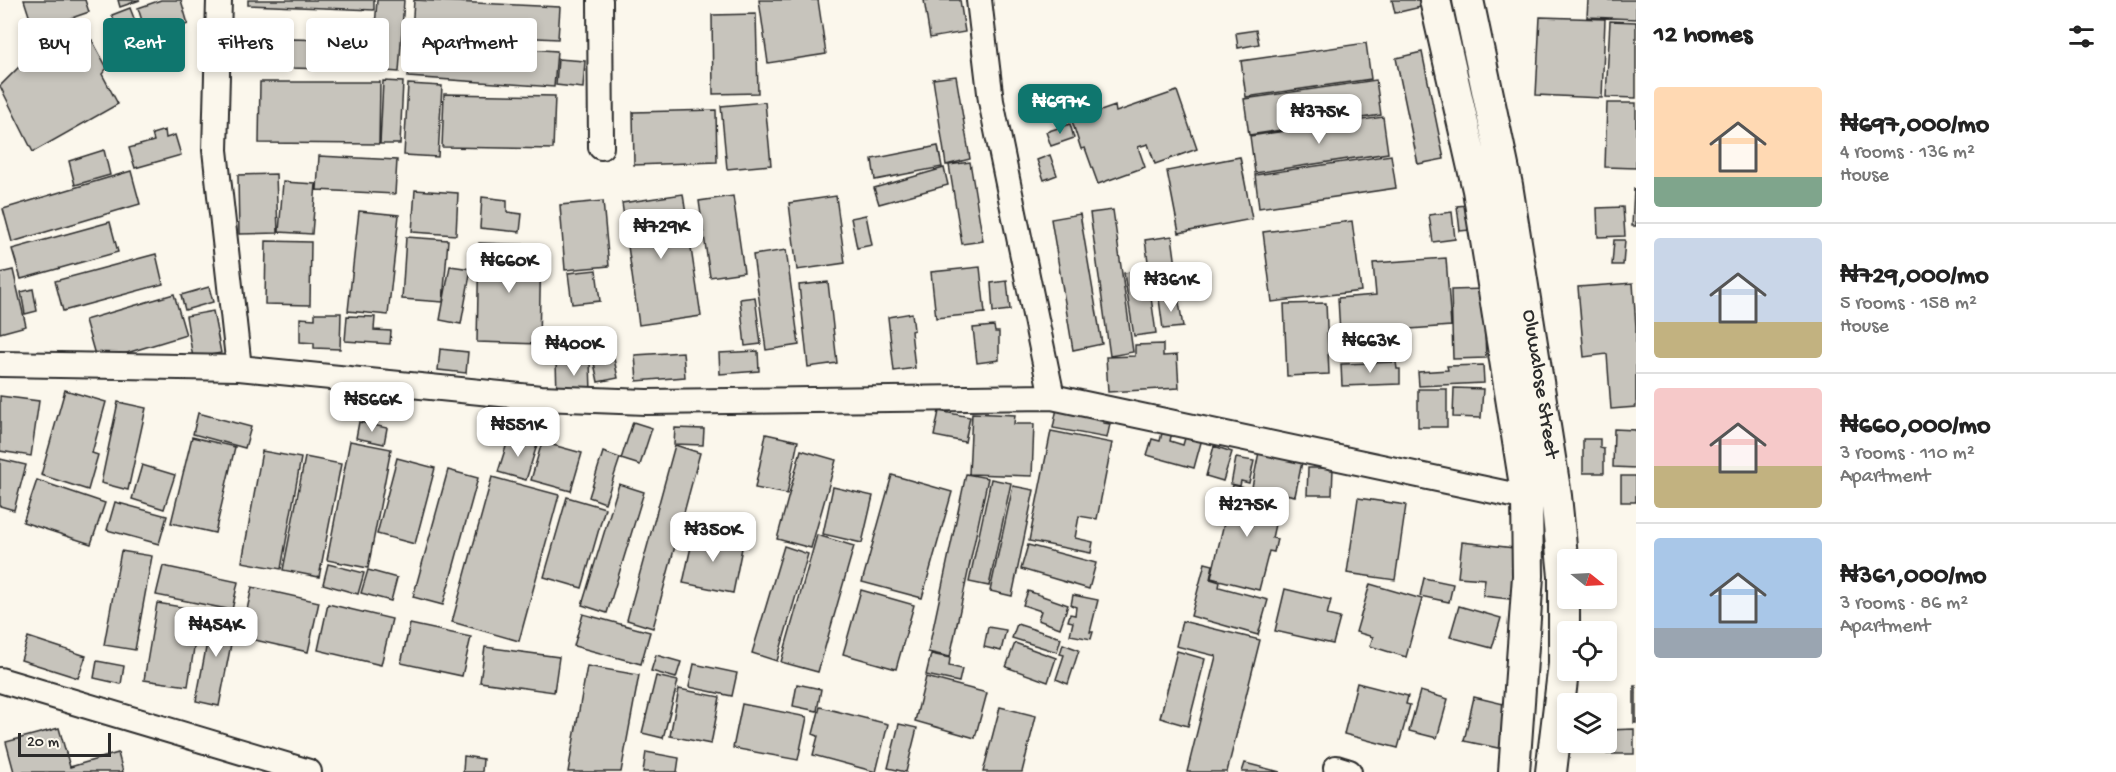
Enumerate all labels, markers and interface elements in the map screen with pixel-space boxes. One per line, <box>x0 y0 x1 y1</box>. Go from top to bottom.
chip: Buy <box>18 18 91 72</box>
chip: Rent <box>103 18 185 72</box>
chip: Filters <box>197 18 294 72</box>
chip: New <box>306 18 389 72</box>
chip: Apartment <box>401 18 537 72</box>
icon: filters <box>2065 20 2098 53</box>
text: 12 homes <box>1654 21 1752 52</box>
pin: ₦697K <box>1018 84 1102 135</box>
text: ₦697K <box>1032 92 1088 115</box>
pin: ₦375K <box>1277 94 1361 145</box>
text: ₦375K <box>1291 102 1347 125</box>
icon: home <box>1702 111 1774 183</box>
text: ₦697,000/mo <box>1840 111 1989 142</box>
text: 4 rooms · 136 m² <box>1840 142 1975 165</box>
text: House <box>1840 165 1889 188</box>
pin: ₦729K <box>619 209 703 260</box>
text: ₦729K <box>633 217 689 240</box>
pin: ₦660K <box>467 243 551 294</box>
text: ₦660K <box>480 251 538 274</box>
pin: ₦361K <box>1129 262 1213 313</box>
icon: home <box>1702 262 1774 334</box>
text: ₦729,000/mo <box>1840 262 1989 293</box>
text: ₦361K <box>1144 270 1198 293</box>
text: 5 rooms · 158 m² <box>1840 293 1977 316</box>
street label: Oluwalose Street <box>1515 308 1563 462</box>
text: House <box>1840 316 1889 339</box>
pin: ₦663K <box>1328 323 1412 374</box>
pin: ₦400K <box>532 326 616 377</box>
text: ₦663K <box>1342 331 1398 354</box>
text: ₦400K <box>545 334 603 357</box>
pin: ₦566K <box>330 382 414 433</box>
text: ₦566K <box>344 390 400 413</box>
pin: ₦551K <box>476 407 560 458</box>
icon: home <box>1702 412 1774 484</box>
text: ₦660,000/mo <box>1840 412 1991 443</box>
text: ₦551K <box>491 415 545 438</box>
text: 3 rooms · 110 m² <box>1840 443 1975 466</box>
text: Apartment <box>1840 466 1930 489</box>
pin: ₦275K <box>1205 487 1289 538</box>
text: ₦275K <box>1219 495 1275 518</box>
pin: ₦350K <box>671 512 755 563</box>
text: ₦350K <box>684 520 742 543</box>
north arrow <box>1557 549 1617 609</box>
map controls <box>1557 549 1617 753</box>
icon: home <box>1702 562 1774 634</box>
text: ₦361,000/mo <box>1840 562 1987 593</box>
text: 3 rooms · 86 m² <box>1840 593 1968 616</box>
pin: ₦454K <box>174 607 258 658</box>
text: ₦454K <box>189 615 243 638</box>
text: Apartment <box>1840 616 1930 639</box>
button: locate <box>1557 621 1617 681</box>
button: layers <box>1557 693 1617 753</box>
scale bar <box>18 730 111 758</box>
text: 20 m <box>27 734 59 753</box>

